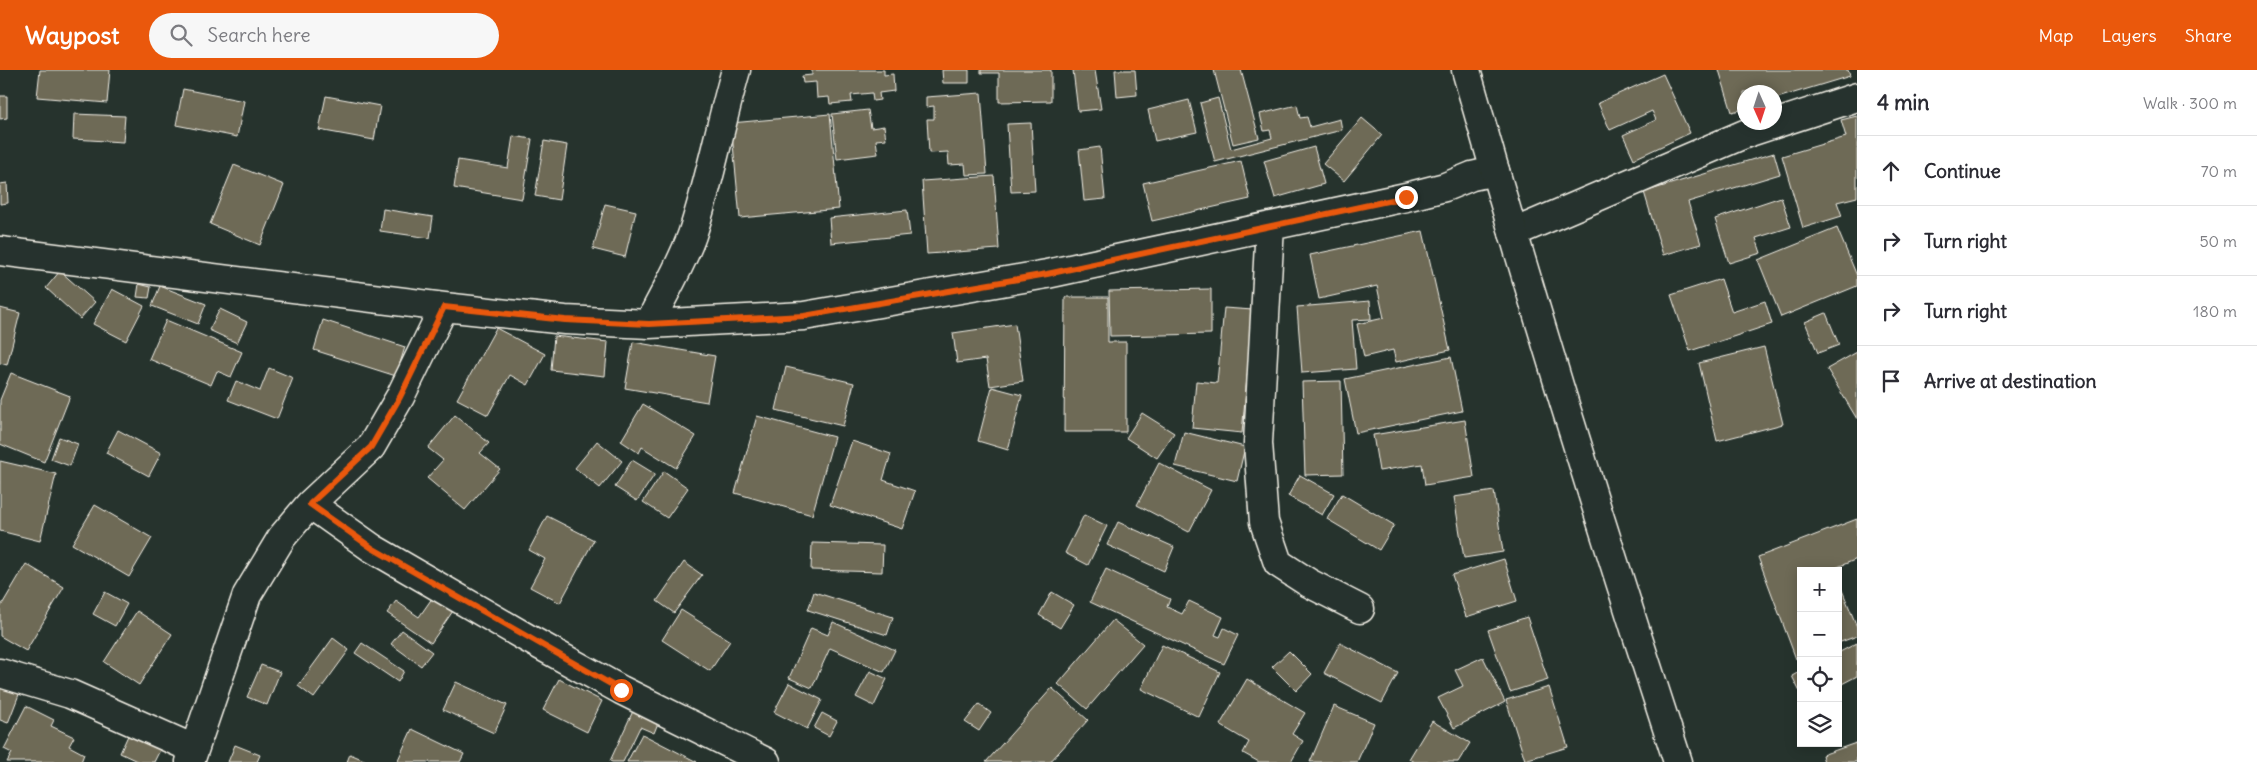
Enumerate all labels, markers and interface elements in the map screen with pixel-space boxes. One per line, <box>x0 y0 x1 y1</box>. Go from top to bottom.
search box <box>149 13 499 58</box>
text: Waypost <box>25 20 119 50</box>
icon: search <box>167 21 195 49</box>
text: Search here <box>207 23 310 47</box>
text: Map <box>2038 24 2073 47</box>
text: Layers <box>2101 24 2157 47</box>
text: Share <box>2185 24 2232 47</box>
north arrow <box>1737 85 1782 130</box>
text: 4 min <box>1877 89 1929 116</box>
text: Walk · 300 m <box>2143 93 2237 113</box>
icon: ahead <box>1877 157 1905 185</box>
text: Continue <box>1924 159 2001 183</box>
text: 70 m <box>2201 161 2237 181</box>
route end <box>1395 186 1418 209</box>
icon: right <box>1877 227 1905 255</box>
text: Turn right <box>1924 229 2007 253</box>
text: 50 m <box>2199 231 2237 251</box>
icon: right <box>1877 297 1905 325</box>
text: Turn right <box>1924 299 2007 323</box>
text: 180 m <box>2193 301 2237 321</box>
icon: arrive <box>1877 367 1905 395</box>
text: Arrive at destination <box>1924 369 2097 393</box>
map controls <box>1797 567 1842 747</box>
button: + <box>1797 567 1842 612</box>
button: − <box>1797 612 1842 657</box>
button: locate <box>1797 657 1842 702</box>
route start <box>610 679 633 702</box>
button: layers <box>1797 702 1842 747</box>

